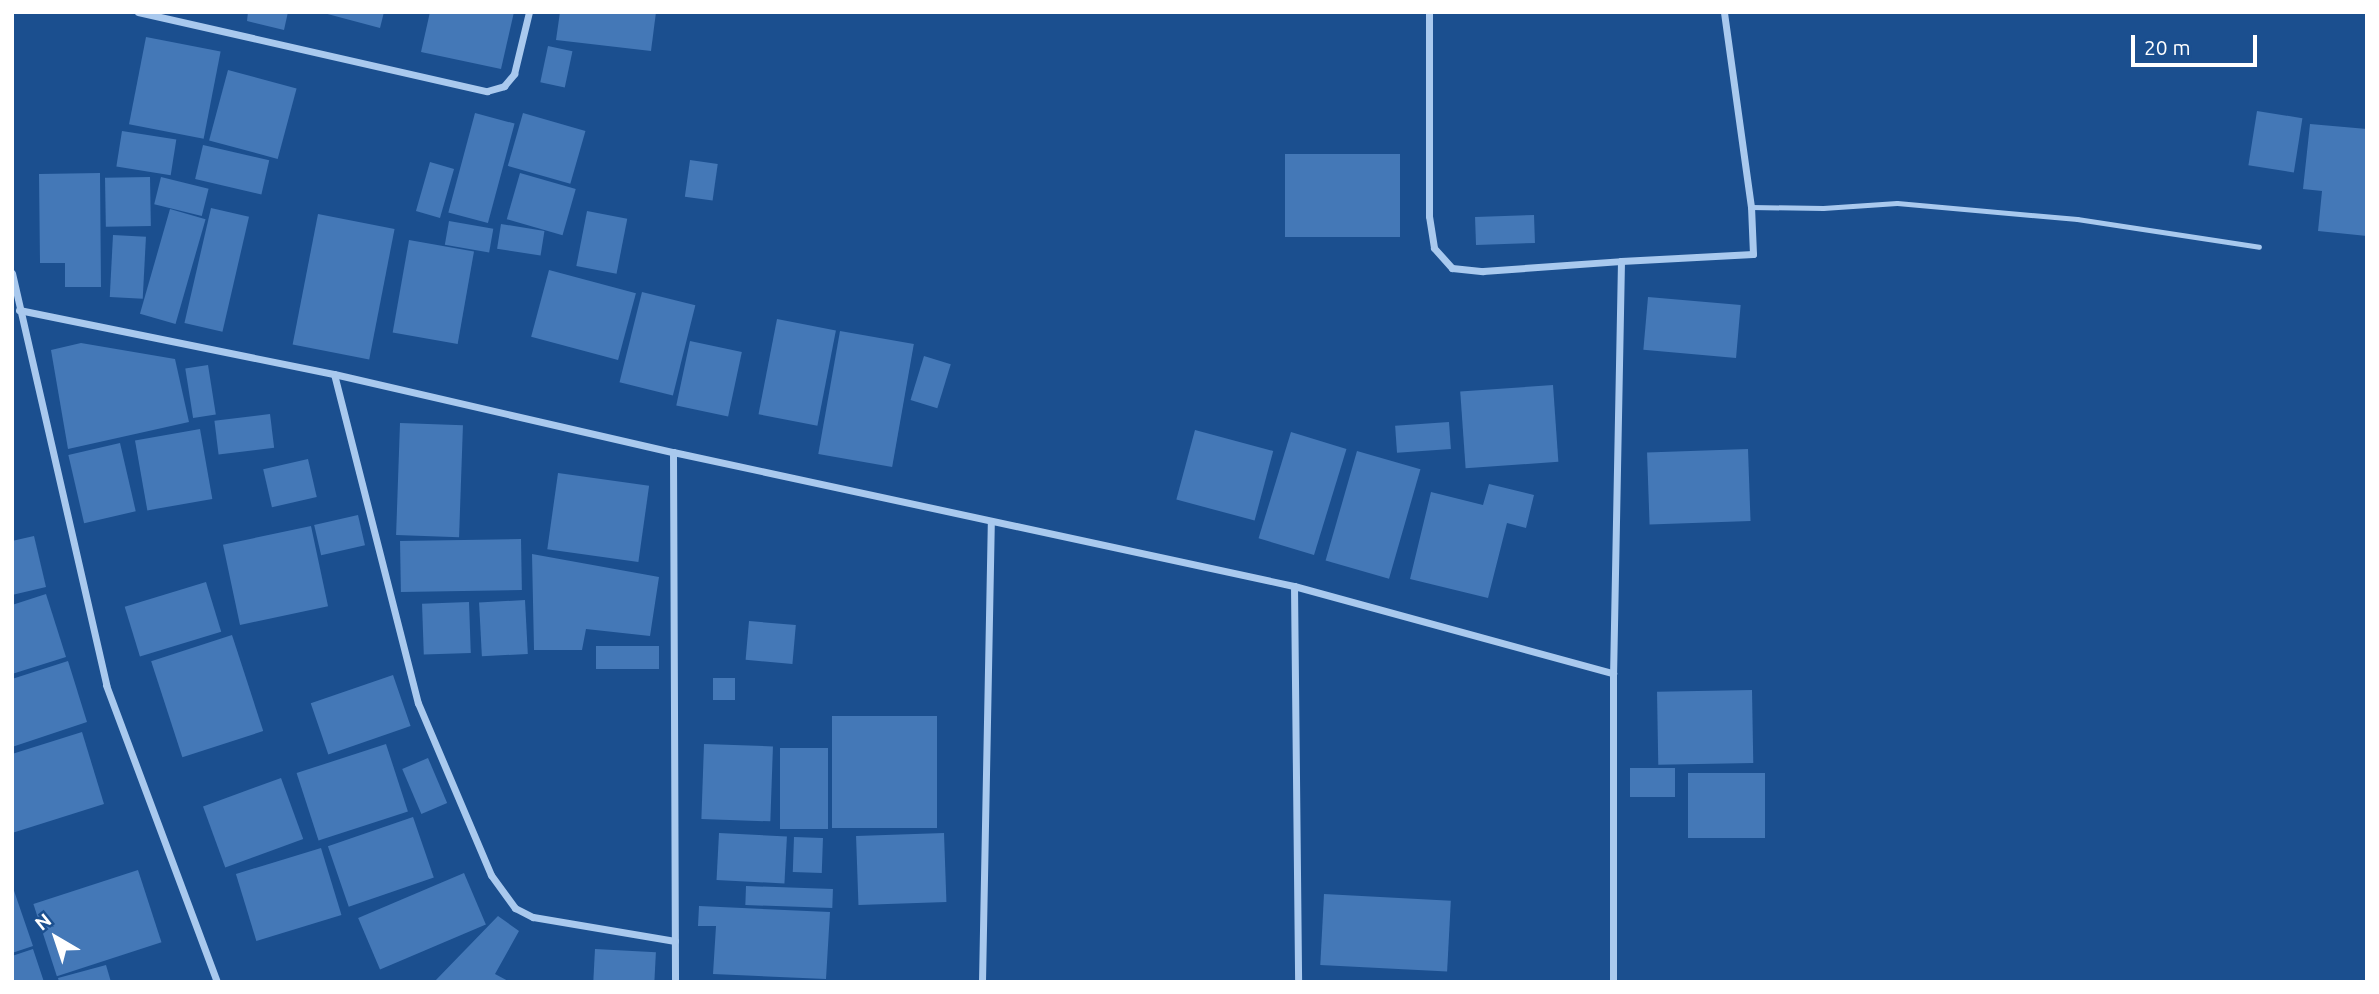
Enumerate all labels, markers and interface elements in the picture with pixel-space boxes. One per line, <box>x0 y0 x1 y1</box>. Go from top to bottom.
scale bar <box>2134 21 2260 65</box>
text: 20 m <box>2144 35 2191 59</box>
north arrow <box>21 903 91 973</box>
text: N <box>30 909 55 935</box>

